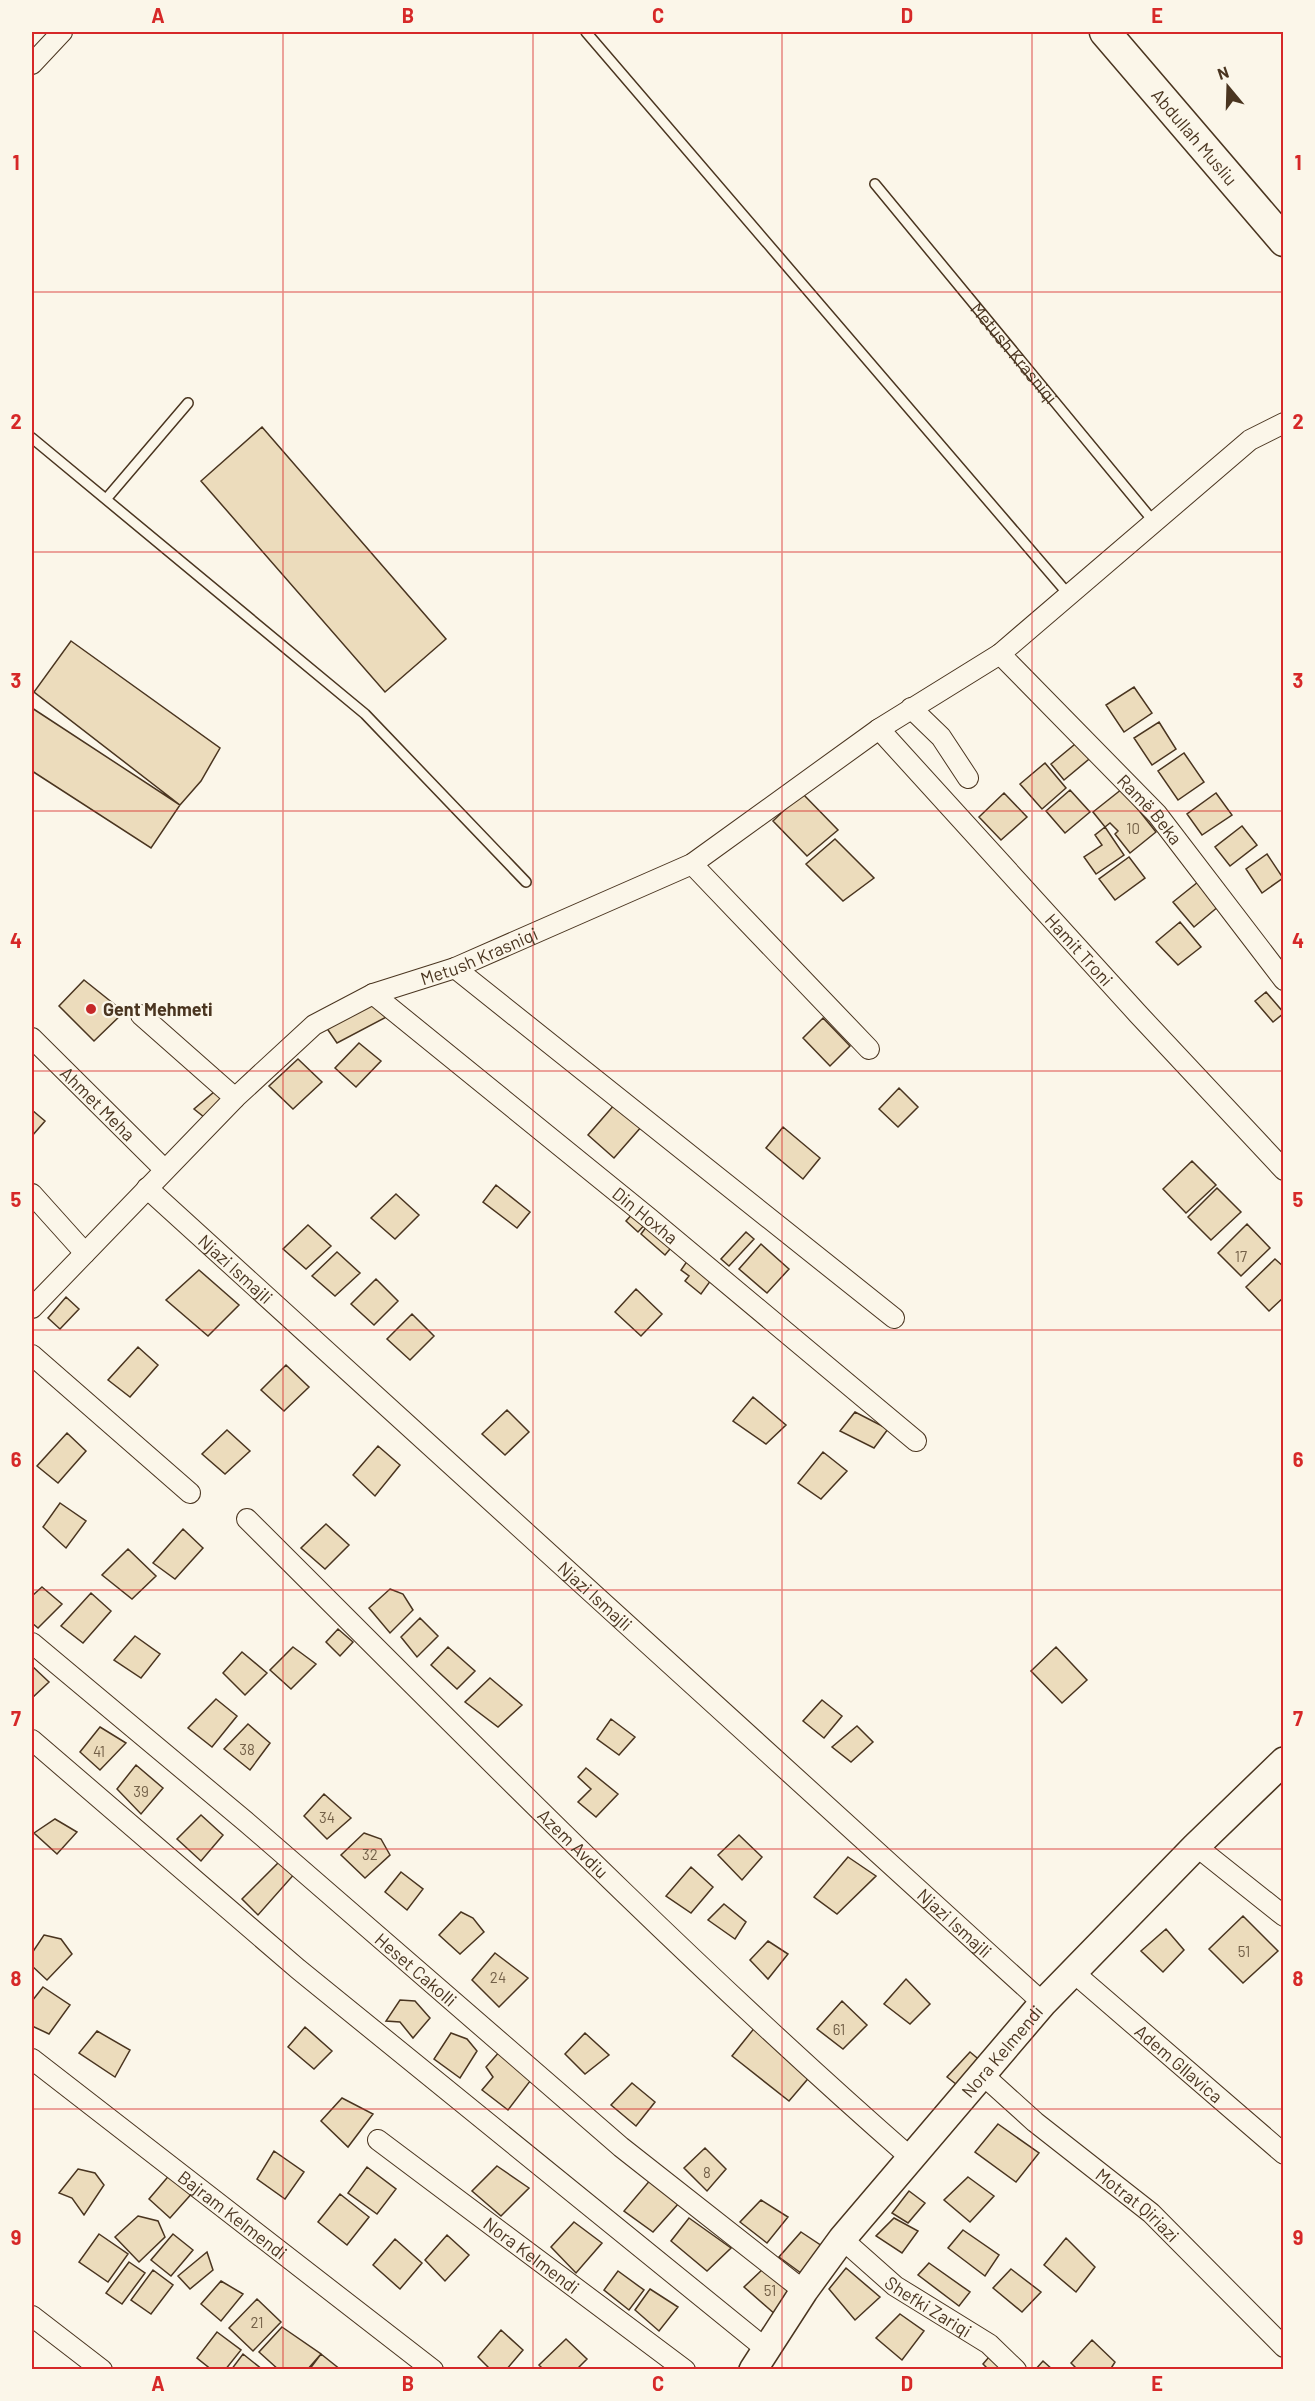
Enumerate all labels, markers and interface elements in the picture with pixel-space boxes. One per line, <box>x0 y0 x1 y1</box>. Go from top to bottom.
text: A <box>151 3 165 27</box>
text: B <box>402 3 414 27</box>
text: C <box>652 3 664 27</box>
text: D <box>901 3 913 27</box>
text: E <box>1151 3 1163 27</box>
north arrow <box>1198 57 1258 117</box>
text: N <box>1215 62 1231 83</box>
street label: Abdullah Musliu <box>1147 84 1242 190</box>
text: 1 <box>12 150 20 174</box>
text: 1 <box>1294 150 1302 174</box>
street label: Metush Krasniqi <box>966 298 1063 408</box>
text: 2 <box>10 409 22 433</box>
text: 2 <box>1292 409 1304 433</box>
text: 3 <box>11 668 21 692</box>
text: 3 <box>1293 668 1303 692</box>
street label: Ramë Beka <box>1113 769 1187 849</box>
house number: 10 <box>1126 819 1140 837</box>
street label: Hamit Troni <box>1041 909 1118 990</box>
street label: Metush Krasniqi <box>418 922 541 989</box>
text: 4 <box>10 928 22 952</box>
text: 4 <box>1292 928 1304 952</box>
place label: Gent Mehmeti <box>103 998 213 1020</box>
marker: Gent Mehmeti <box>84 1002 98 1016</box>
street label: Ahmet Meha <box>56 1062 140 1145</box>
street label: Din Hoxha <box>608 1182 683 1249</box>
text: 5 <box>11 1187 22 1211</box>
text: 5 <box>1293 1187 1304 1211</box>
street label: Njazi Ismajli <box>194 1229 277 1308</box>
house number: 17 <box>1235 1247 1247 1265</box>
text: 6 <box>11 1447 22 1471</box>
text: 6 <box>1293 1447 1304 1471</box>
street label: Njazi Ismajli <box>554 1556 637 1635</box>
text: 7 <box>11 1706 21 1730</box>
text: 7 <box>1293 1706 1303 1730</box>
house number: 38 <box>239 1740 255 1758</box>
house number: 41 <box>93 1742 105 1760</box>
house number: 39 <box>133 1782 149 1800</box>
street label: Azem Avdiu <box>533 1804 613 1883</box>
house number: 34 <box>319 1808 335 1826</box>
house number: 32 <box>362 1845 378 1863</box>
street label: Njazi Ismajli <box>913 1883 996 1962</box>
street label: Heset Cakolli <box>371 1928 461 2011</box>
house number: 51 <box>1238 1942 1250 1960</box>
text: 8 <box>11 1966 22 1990</box>
text: 8 <box>1293 1966 1304 1990</box>
house number: 24 <box>490 1968 506 1986</box>
street label: Nora Kelmendi <box>956 2001 1047 2102</box>
house number: 61 <box>833 2020 845 2038</box>
street label: Adem Gllavica <box>1131 2020 1227 2107</box>
house number: 8 <box>703 2163 711 2181</box>
street label: Motrat Qiriazi <box>1092 2163 1184 2246</box>
street label: Bajram Kelmendi <box>174 2166 292 2264</box>
street label: Nora Kelmendi <box>479 2212 584 2298</box>
text: 9 <box>11 2225 21 2249</box>
text: 9 <box>1293 2225 1303 2249</box>
street label: Shefki Zariqi <box>880 2271 976 2342</box>
house number: 51 <box>764 2281 776 2299</box>
house number: 21 <box>250 2313 264 2331</box>
text: A <box>151 2371 165 2395</box>
text: B <box>402 2371 414 2395</box>
text: C <box>652 2371 664 2395</box>
text: D <box>901 2371 913 2395</box>
text: E <box>1151 2371 1163 2395</box>

